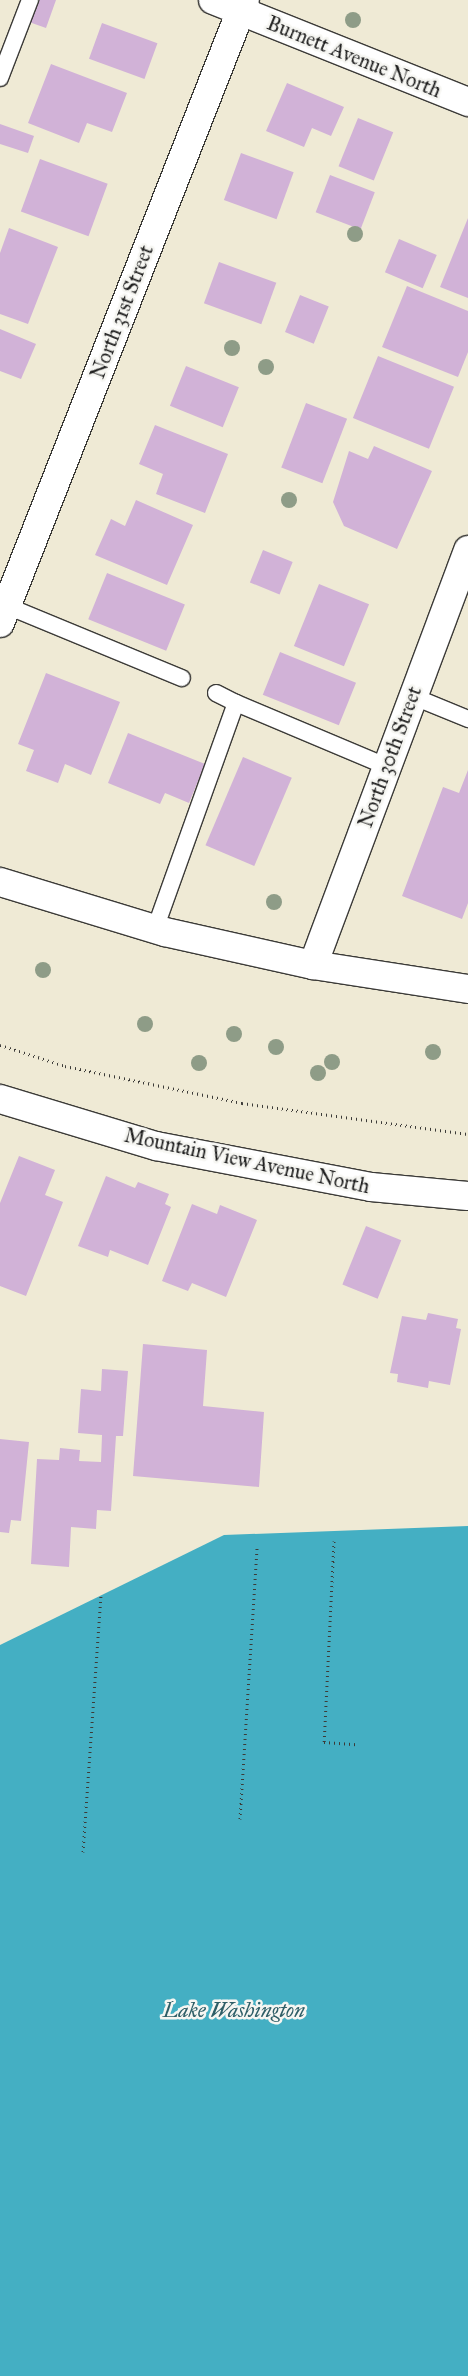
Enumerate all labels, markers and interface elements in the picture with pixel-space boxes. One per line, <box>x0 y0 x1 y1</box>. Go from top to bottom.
street label: Burnett Avenue North <box>263 11 445 103</box>
street label: North 31st Street <box>86 242 158 382</box>
street label: North 30th Street <box>353 683 427 831</box>
street label: Mountain View Avenue North <box>122 1123 372 1199</box>
water label: Lake Washington <box>163 1997 305 2023</box>

